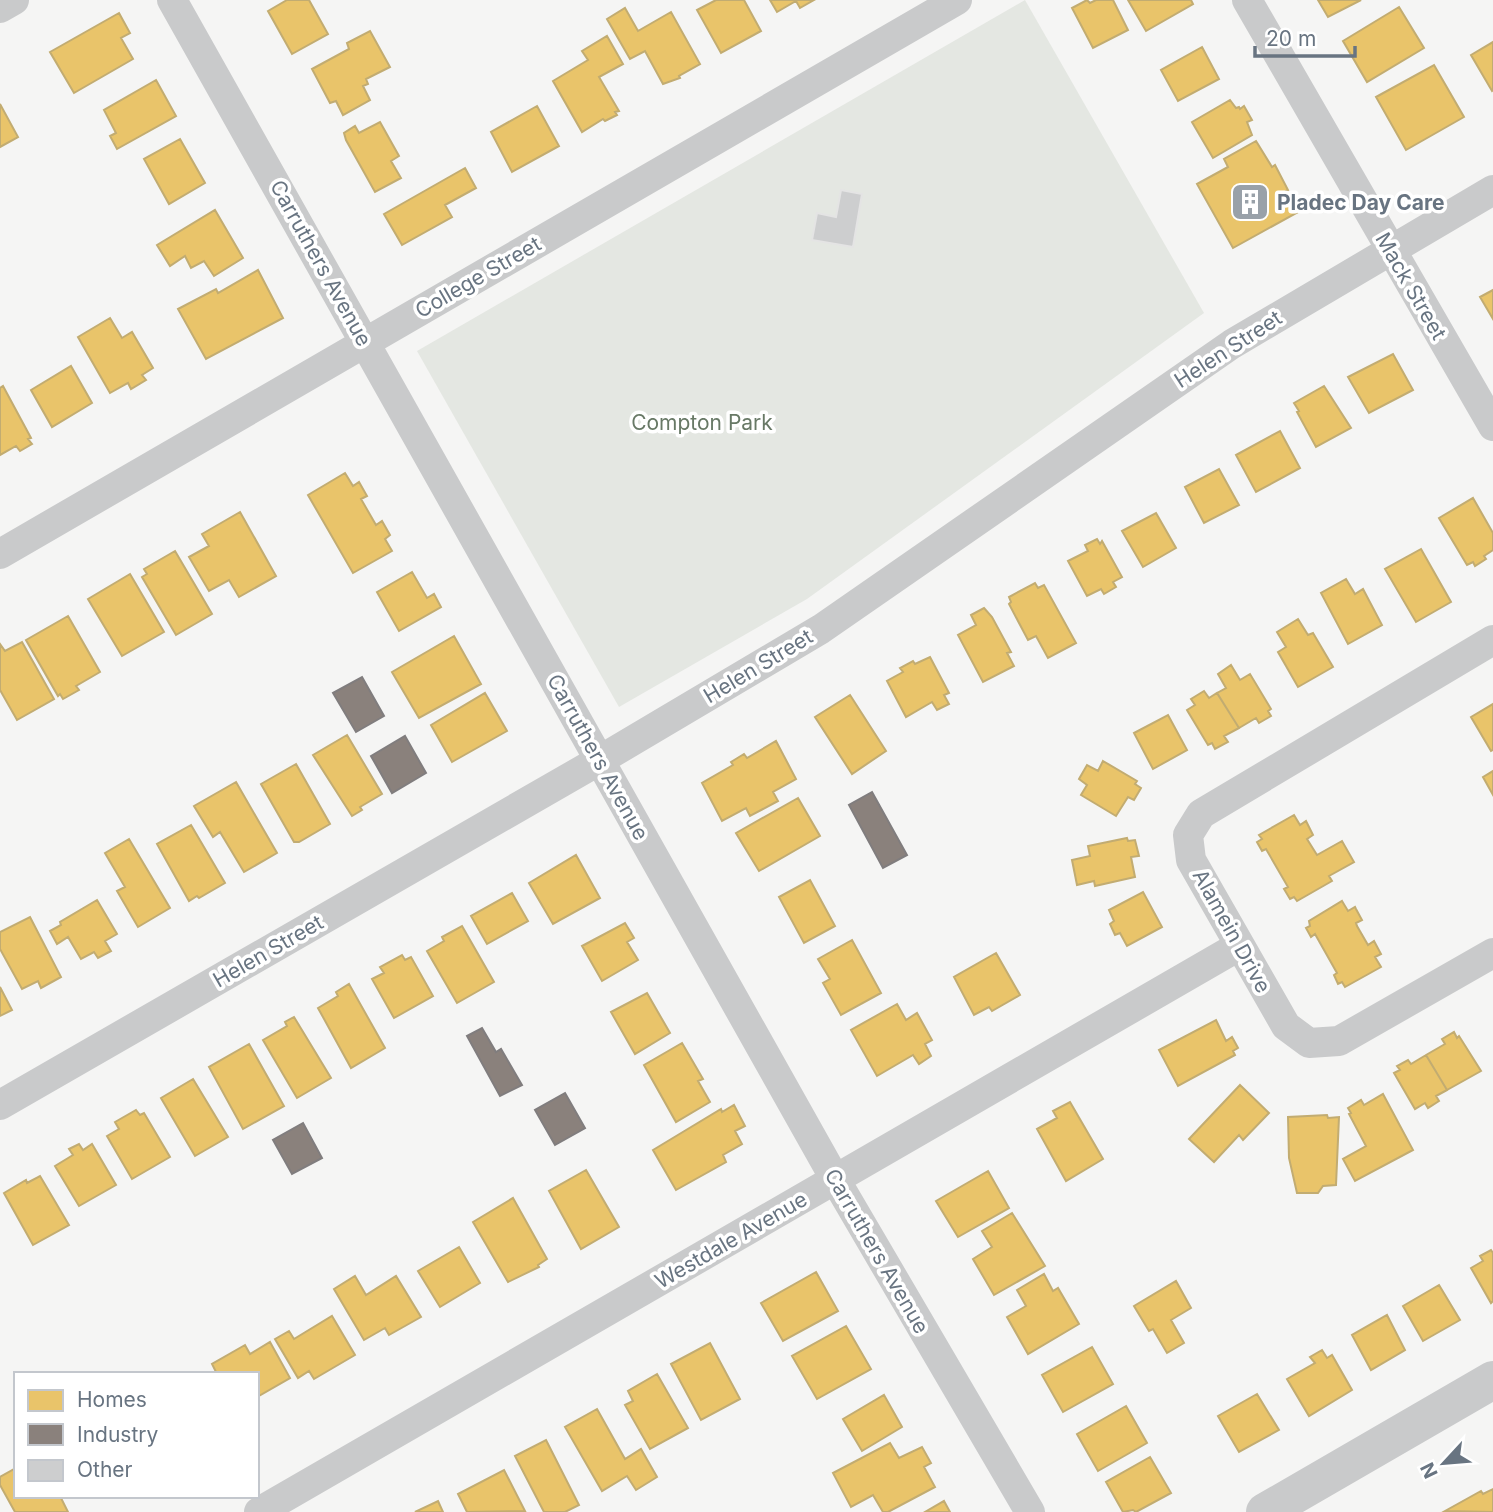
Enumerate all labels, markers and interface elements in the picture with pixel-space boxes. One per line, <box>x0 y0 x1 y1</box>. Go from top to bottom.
scale bar <box>1255 14 1355 58</box>
text: 20 m <box>1266 26 1316 51</box>
street label: Carruthers Avenue <box>265 176 377 350</box>
building icon: Pladec Day Care <box>1229 181 1271 223</box>
place label: Pladec Day Care <box>1277 190 1444 215</box>
street label: Mack Street <box>1370 228 1452 344</box>
street label: College Street <box>411 231 545 323</box>
street label: Helen Street <box>1170 305 1286 393</box>
park label: Compton Park <box>631 410 773 435</box>
street label: Helen Street <box>699 624 817 708</box>
street label: Carruthers Avenue <box>542 670 654 844</box>
street label: Alamein Drive <box>1188 865 1276 997</box>
street label: Helen Street <box>209 909 328 993</box>
street label: Carruthers Avenue <box>820 1164 934 1338</box>
street label: Westdale Avenue <box>651 1186 811 1294</box>
legend <box>14 1372 259 1498</box>
text: Homes <box>77 1387 147 1412</box>
text: Industry <box>77 1422 159 1447</box>
north arrow <box>1409 1428 1479 1498</box>
text: Other <box>77 1457 133 1482</box>
text: N <box>1416 1459 1443 1482</box>

